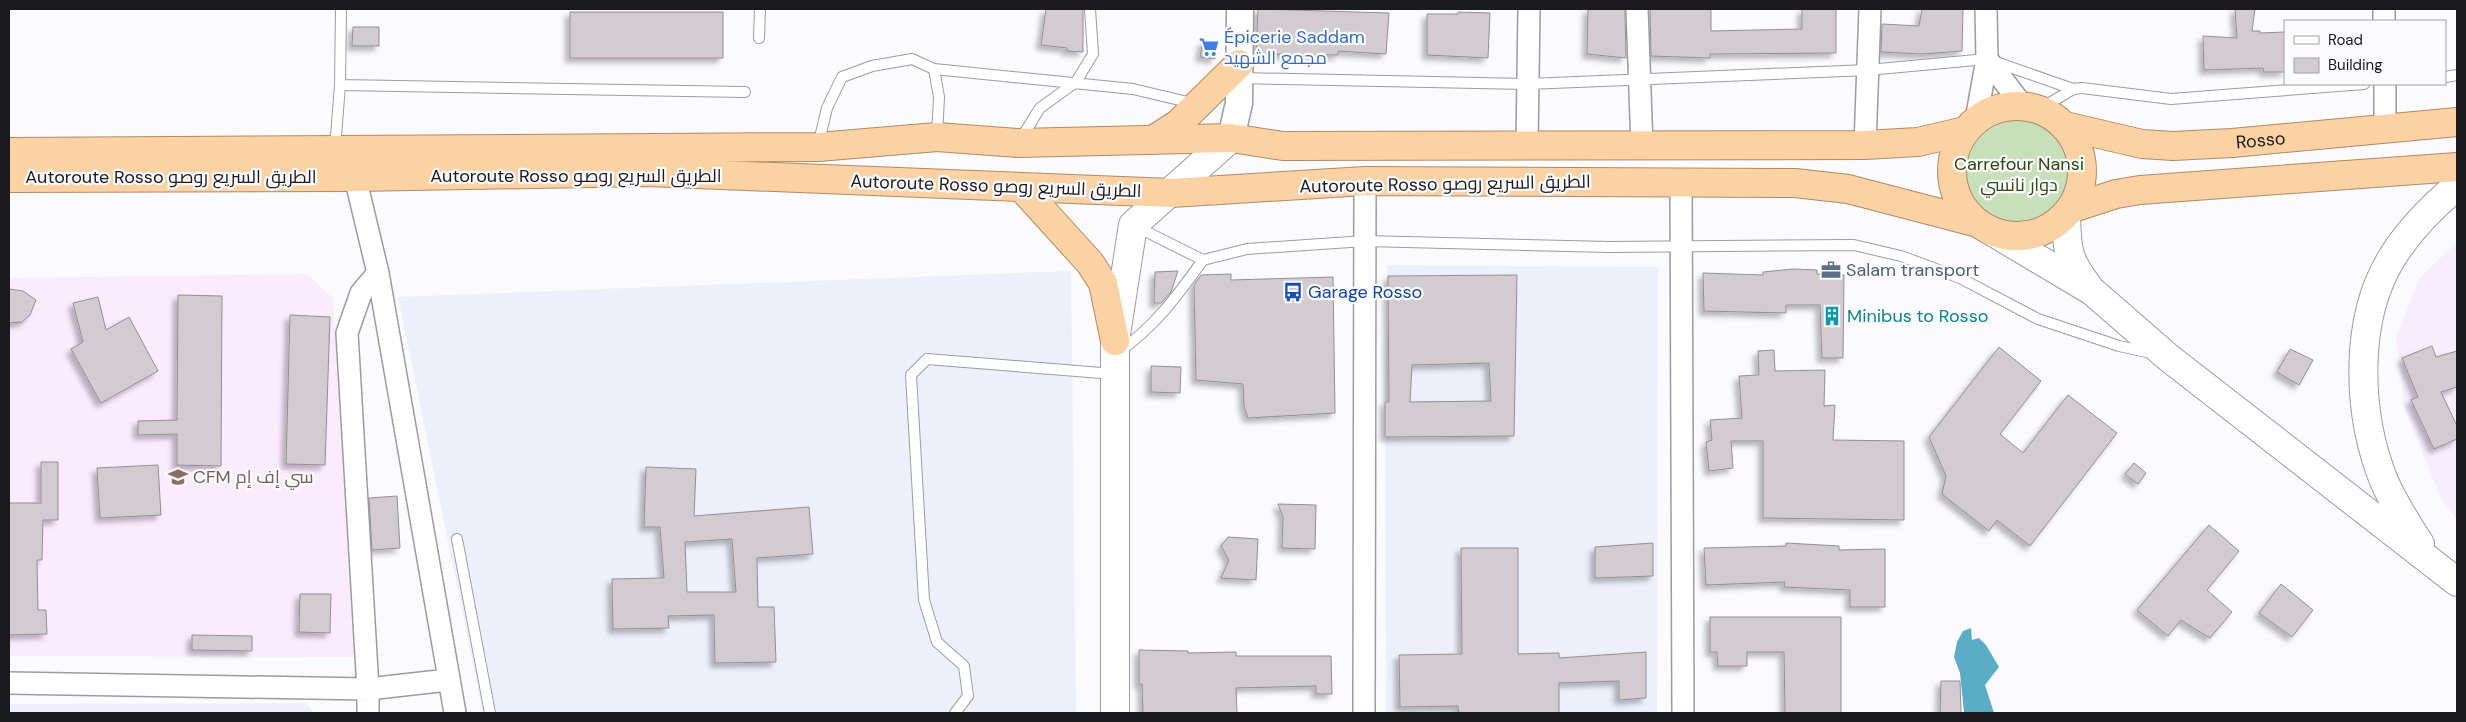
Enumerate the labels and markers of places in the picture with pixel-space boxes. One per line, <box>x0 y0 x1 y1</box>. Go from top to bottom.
place label: Épicerie Saddam مجمع الشهيد <box>1224 25 1365 70</box>
supermarket icon: Épicerie Saddam مجمع الشهيد <box>1198 36 1220 58</box>
place label: Salam transport <box>1846 258 1979 282</box>
office icon: Salam transport <box>1820 259 1842 281</box>
place label: Garage Rosso <box>1308 280 1422 304</box>
bus stop icon: Garage Rosso <box>1282 281 1304 303</box>
place label: Minibus to Rosso <box>1847 304 1988 328</box>
building icon: Minibus to Rosso <box>1821 305 1843 327</box>
place label: CFM سي إف إم <box>193 465 314 490</box>
school or university icon: CFM سي إف إم <box>167 466 189 488</box>

